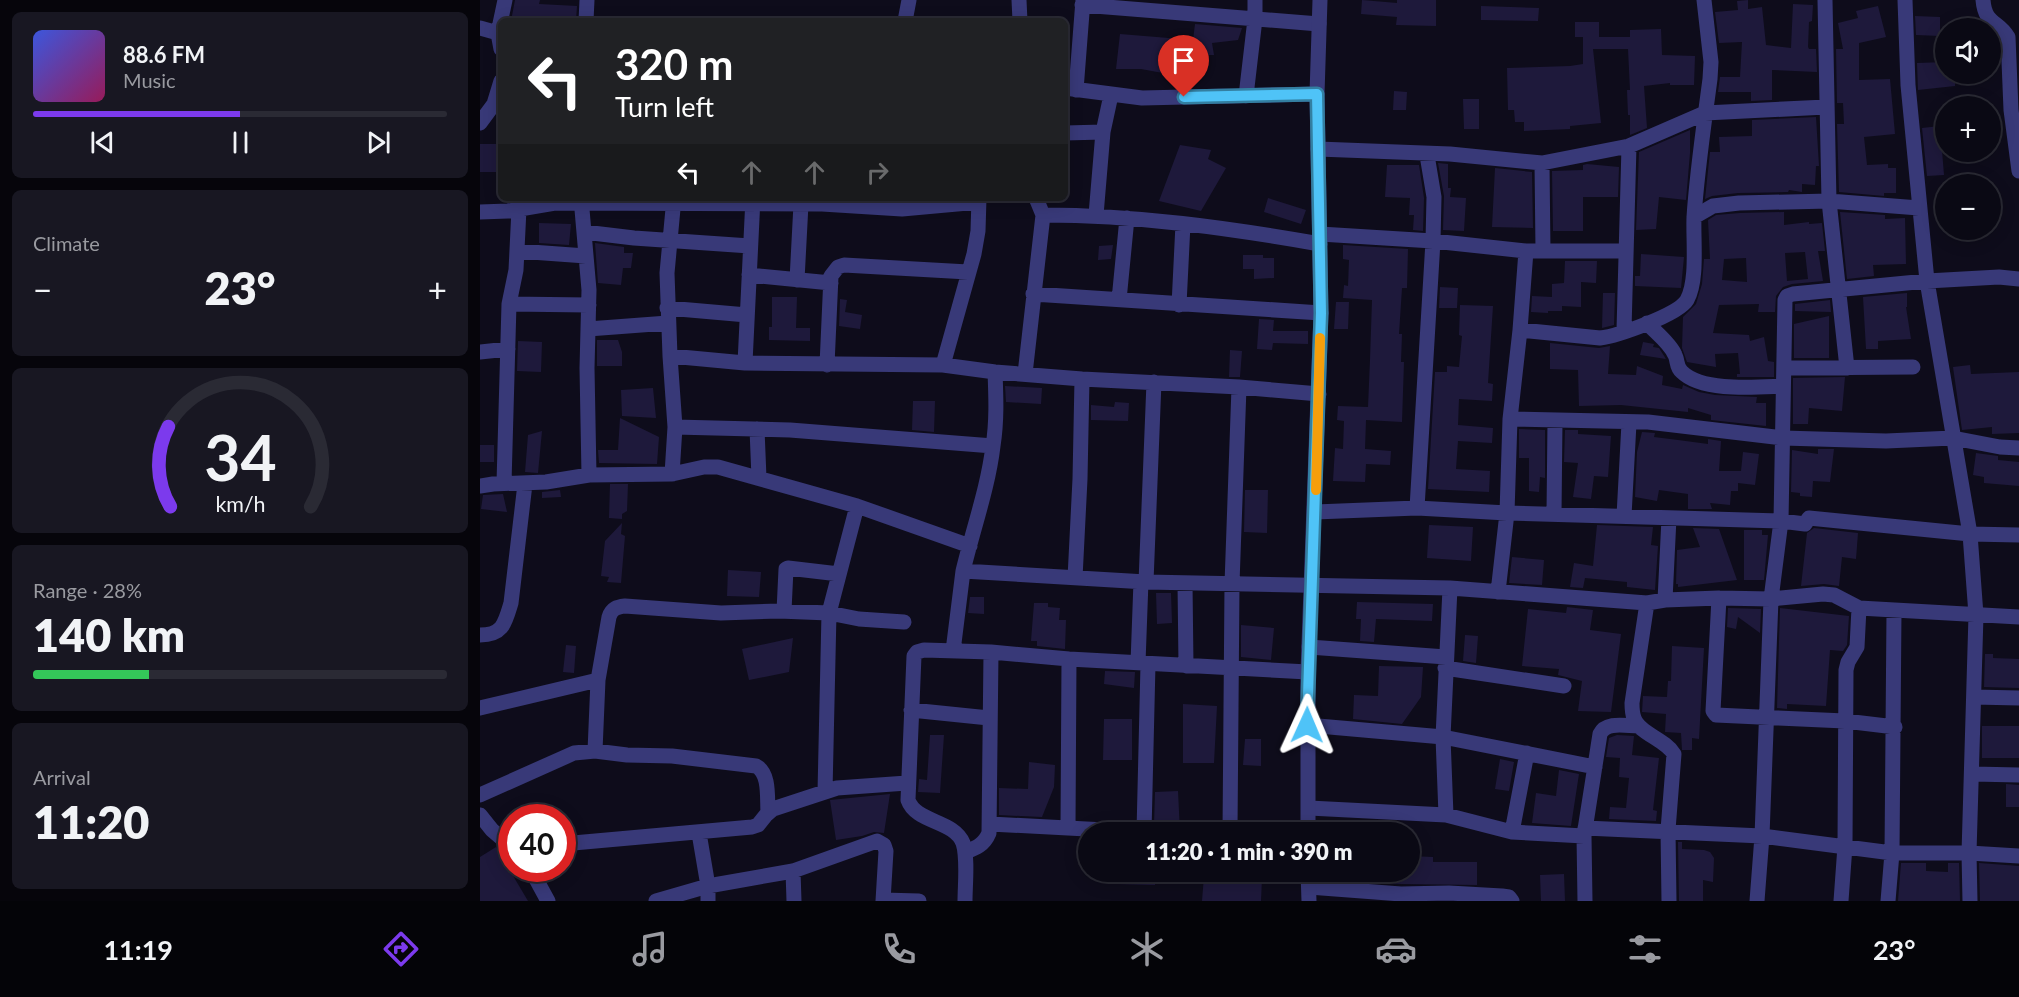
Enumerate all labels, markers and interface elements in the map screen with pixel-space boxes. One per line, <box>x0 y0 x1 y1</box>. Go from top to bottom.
map controls <box>1935 18 2001 240</box>
button: sound <box>1935 18 2001 84</box>
pin <box>1158 35 1209 97</box>
text: 320 m <box>615 39 733 89</box>
text: 88.6 FM <box>123 41 205 68</box>
icon: left <box>516 42 594 120</box>
icon: arrive <box>1167 44 1200 77</box>
text: Music <box>123 68 176 92</box>
text: Turn left <box>615 90 714 123</box>
button: + <box>1935 96 2001 162</box>
icon: previous <box>86 126 119 159</box>
icon: pause <box>224 126 257 159</box>
icon: next <box>362 126 395 159</box>
icon: left <box>672 156 705 189</box>
icon: ahead <box>735 156 768 189</box>
icon: ahead <box>798 156 831 189</box>
icon: right <box>861 156 894 189</box>
button: − <box>1935 174 2001 240</box>
text: Climate <box>33 231 100 255</box>
text: 23° <box>205 261 275 315</box>
text: − <box>33 269 52 309</box>
text: + <box>428 269 447 309</box>
text: 34 <box>204 420 276 495</box>
text: km/h <box>215 492 265 518</box>
text: Range · 28% <box>33 578 142 602</box>
text: 140 km <box>33 608 185 662</box>
position arrow <box>1275 693 1339 757</box>
text: Arrival <box>33 765 91 789</box>
text: 11:20 <box>33 795 149 849</box>
speed limit sign: 40 <box>498 804 576 882</box>
text: 11:20 · 1 min · 390 m <box>1146 838 1352 865</box>
icon: directions <box>380 928 422 970</box>
icon: music <box>629 928 671 970</box>
icon: phone <box>878 928 920 970</box>
icon: climate <box>1126 928 1168 970</box>
icon: car <box>1375 928 1417 970</box>
icon: filters <box>1624 928 1666 970</box>
text: 11:19 <box>103 933 173 966</box>
text: 23° <box>1873 933 1915 966</box>

